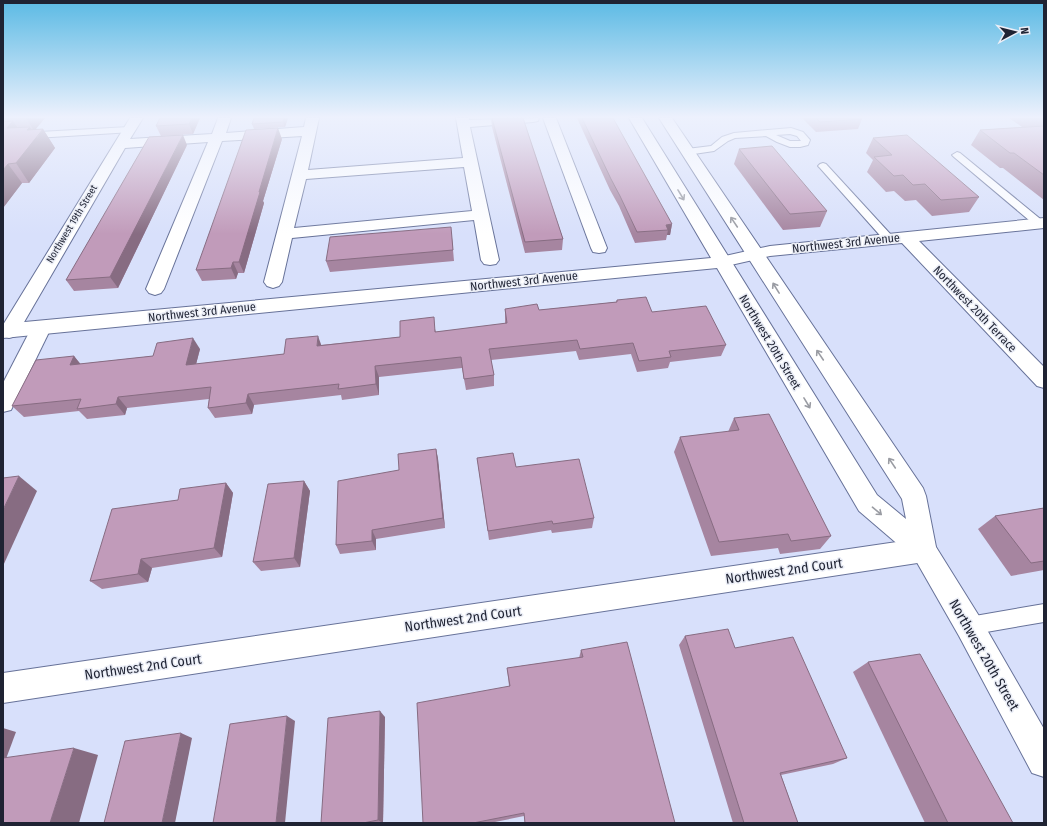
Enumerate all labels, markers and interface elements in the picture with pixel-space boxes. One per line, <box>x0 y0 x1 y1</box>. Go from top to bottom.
north arrow <box>995 12 1035 52</box>
text: N <box>1018 27 1031 35</box>
street label: Northwest 19th Street <box>44 182 100 265</box>
one-way arrow <box>678 189 686 201</box>
one-way arrow <box>730 217 738 228</box>
street label: Northwest 3rd Avenue <box>791 230 901 256</box>
street label: Northwest 20th Terrace <box>930 263 1020 355</box>
street label: Northwest 3rd Avenue <box>469 268 579 294</box>
one-way arrow <box>772 283 780 294</box>
street label: Northwest 20th Street <box>736 292 804 392</box>
street label: Northwest 3rd Avenue <box>147 299 257 325</box>
one-way arrow <box>815 349 823 361</box>
one-way arrow <box>803 397 811 408</box>
one-way arrow <box>887 457 895 469</box>
one-way arrow <box>872 507 883 516</box>
street label: Northwest 2nd Court <box>724 554 844 588</box>
street label: Northwest 20th Street <box>945 596 1023 714</box>
street label: Northwest 2nd Court <box>403 602 523 636</box>
street label: Northwest 2nd Court <box>83 650 203 684</box>

